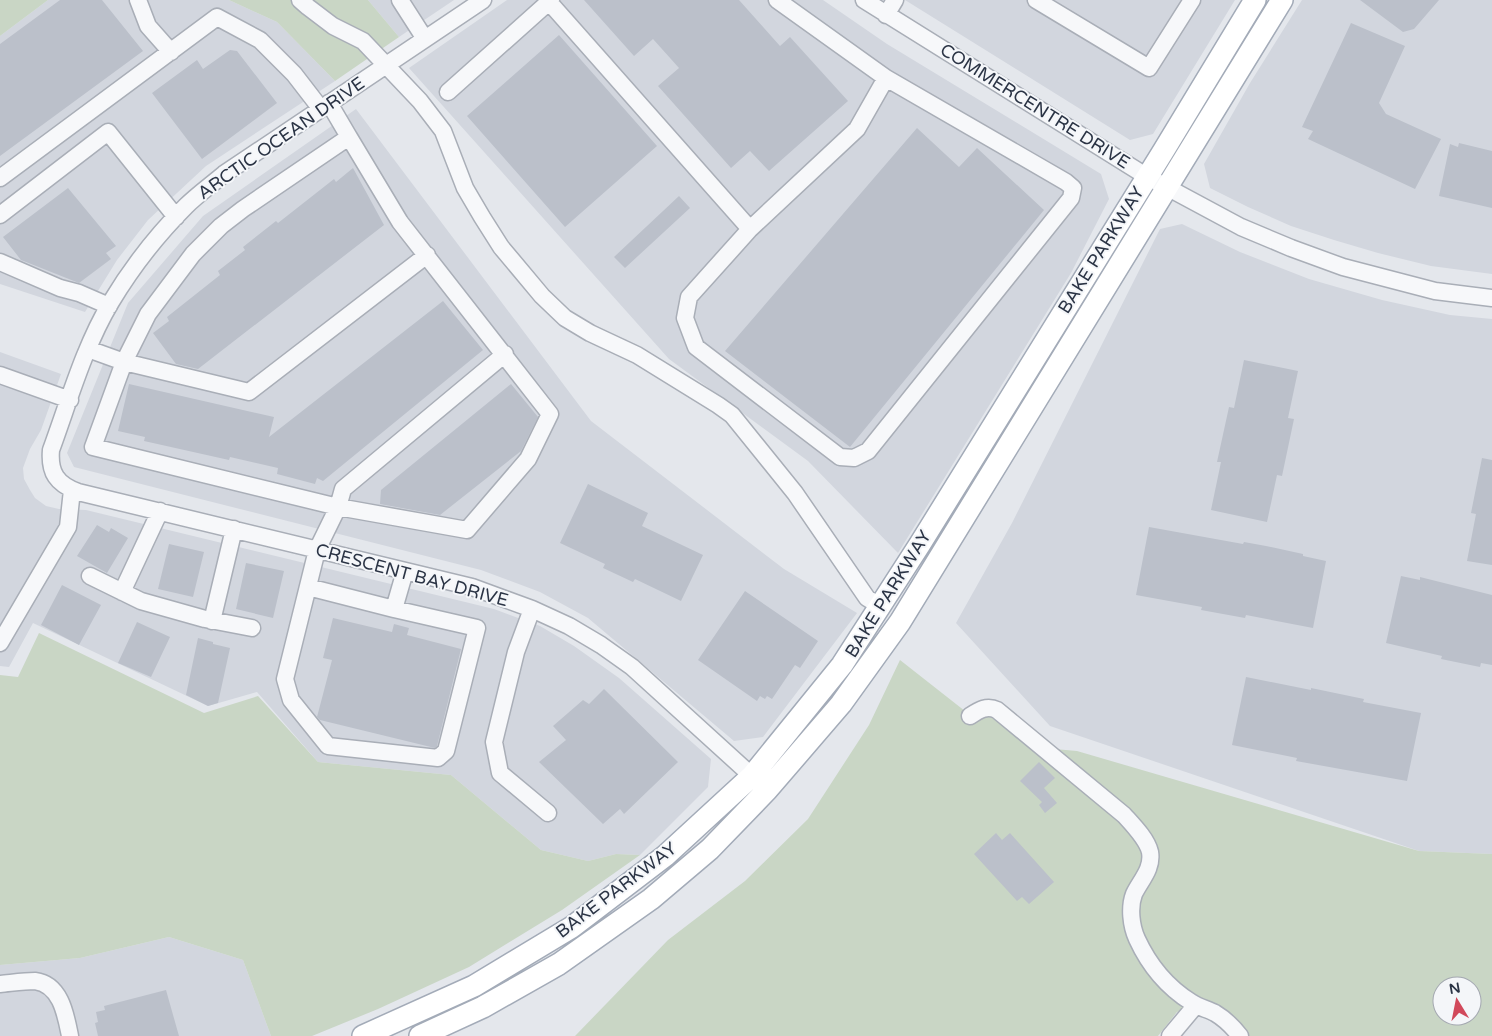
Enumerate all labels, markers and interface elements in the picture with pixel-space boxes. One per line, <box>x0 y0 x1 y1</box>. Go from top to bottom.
street label: COMMERCENTRE DRIVE <box>936 38 1134 174</box>
street label: ARCTIC OCEAN DRIVE <box>193 72 369 204</box>
street label: BAKE PARKWAY <box>1053 182 1149 318</box>
street label: BAKE PARKWAY <box>840 526 936 662</box>
street label: CRESCENT BAY DRIVE <box>313 539 511 611</box>
street label: BAKE PARKWAY <box>551 837 681 943</box>
north arrow <box>1432 976 1482 1026</box>
text: N <box>1448 979 1462 998</box>

